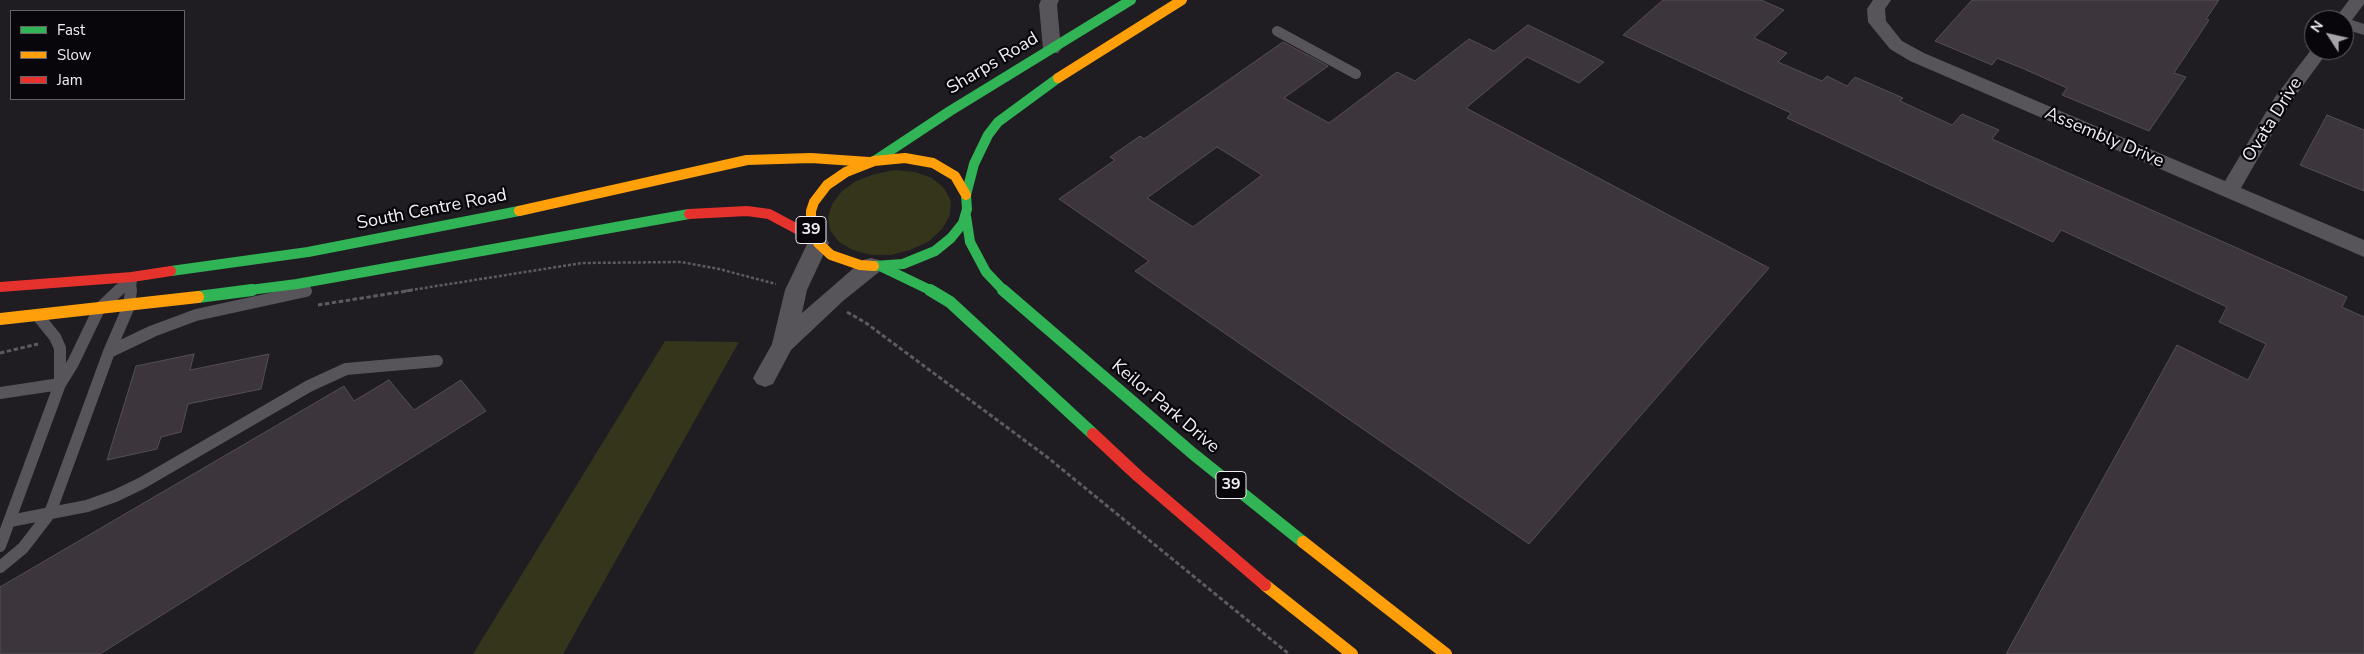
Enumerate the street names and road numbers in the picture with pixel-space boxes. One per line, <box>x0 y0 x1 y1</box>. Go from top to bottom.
street label: Sharps Road <box>943 28 1043 100</box>
street label: Ovata Drive <box>2239 74 2307 166</box>
street label: Assembly Drive <box>2041 103 2167 173</box>
street label: South Centre Road <box>355 185 509 235</box>
road number: 39 <box>796 216 826 244</box>
street label: Keilor Park Drive <box>1107 356 1223 458</box>
road number: 39 <box>1216 472 1246 498</box>

